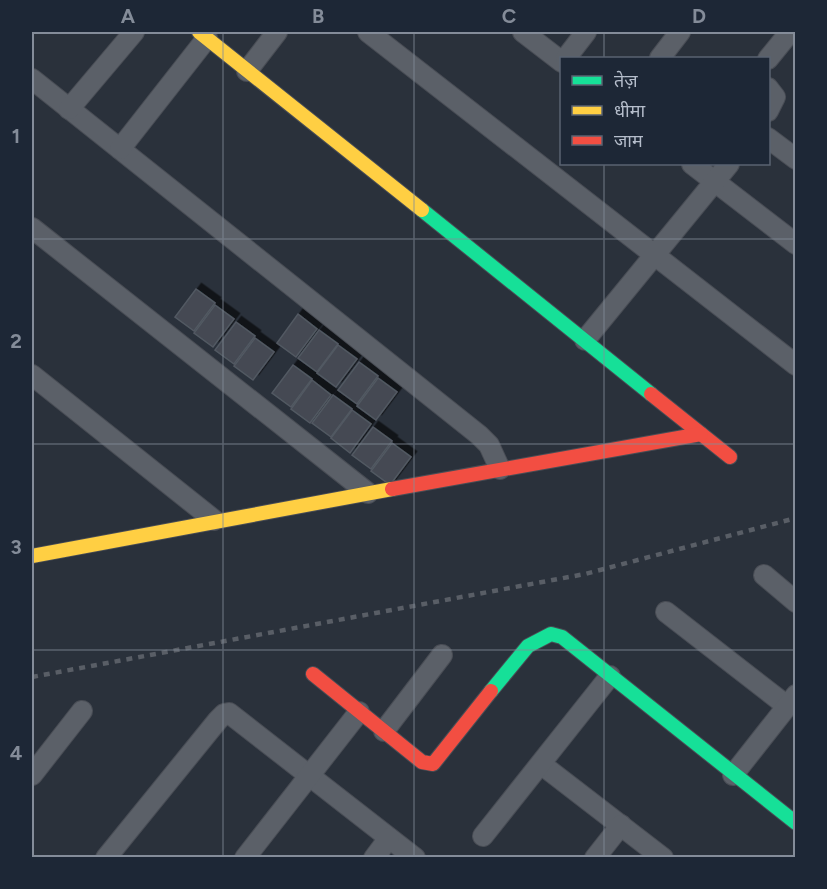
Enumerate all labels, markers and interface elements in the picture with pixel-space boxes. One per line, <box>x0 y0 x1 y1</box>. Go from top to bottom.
text: A <box>121 4 136 28</box>
text: B <box>312 4 324 28</box>
text: C <box>502 4 516 28</box>
text: D <box>692 4 706 28</box>
legend <box>560 57 770 165</box>
text: तेज़ <box>614 70 638 92</box>
text: धीमा <box>614 100 645 122</box>
text: 1 <box>12 124 20 148</box>
text: जाम <box>614 130 644 152</box>
text: 2 <box>10 329 22 353</box>
text: 3 <box>10 535 22 559</box>
text: 4 <box>10 741 23 765</box>

